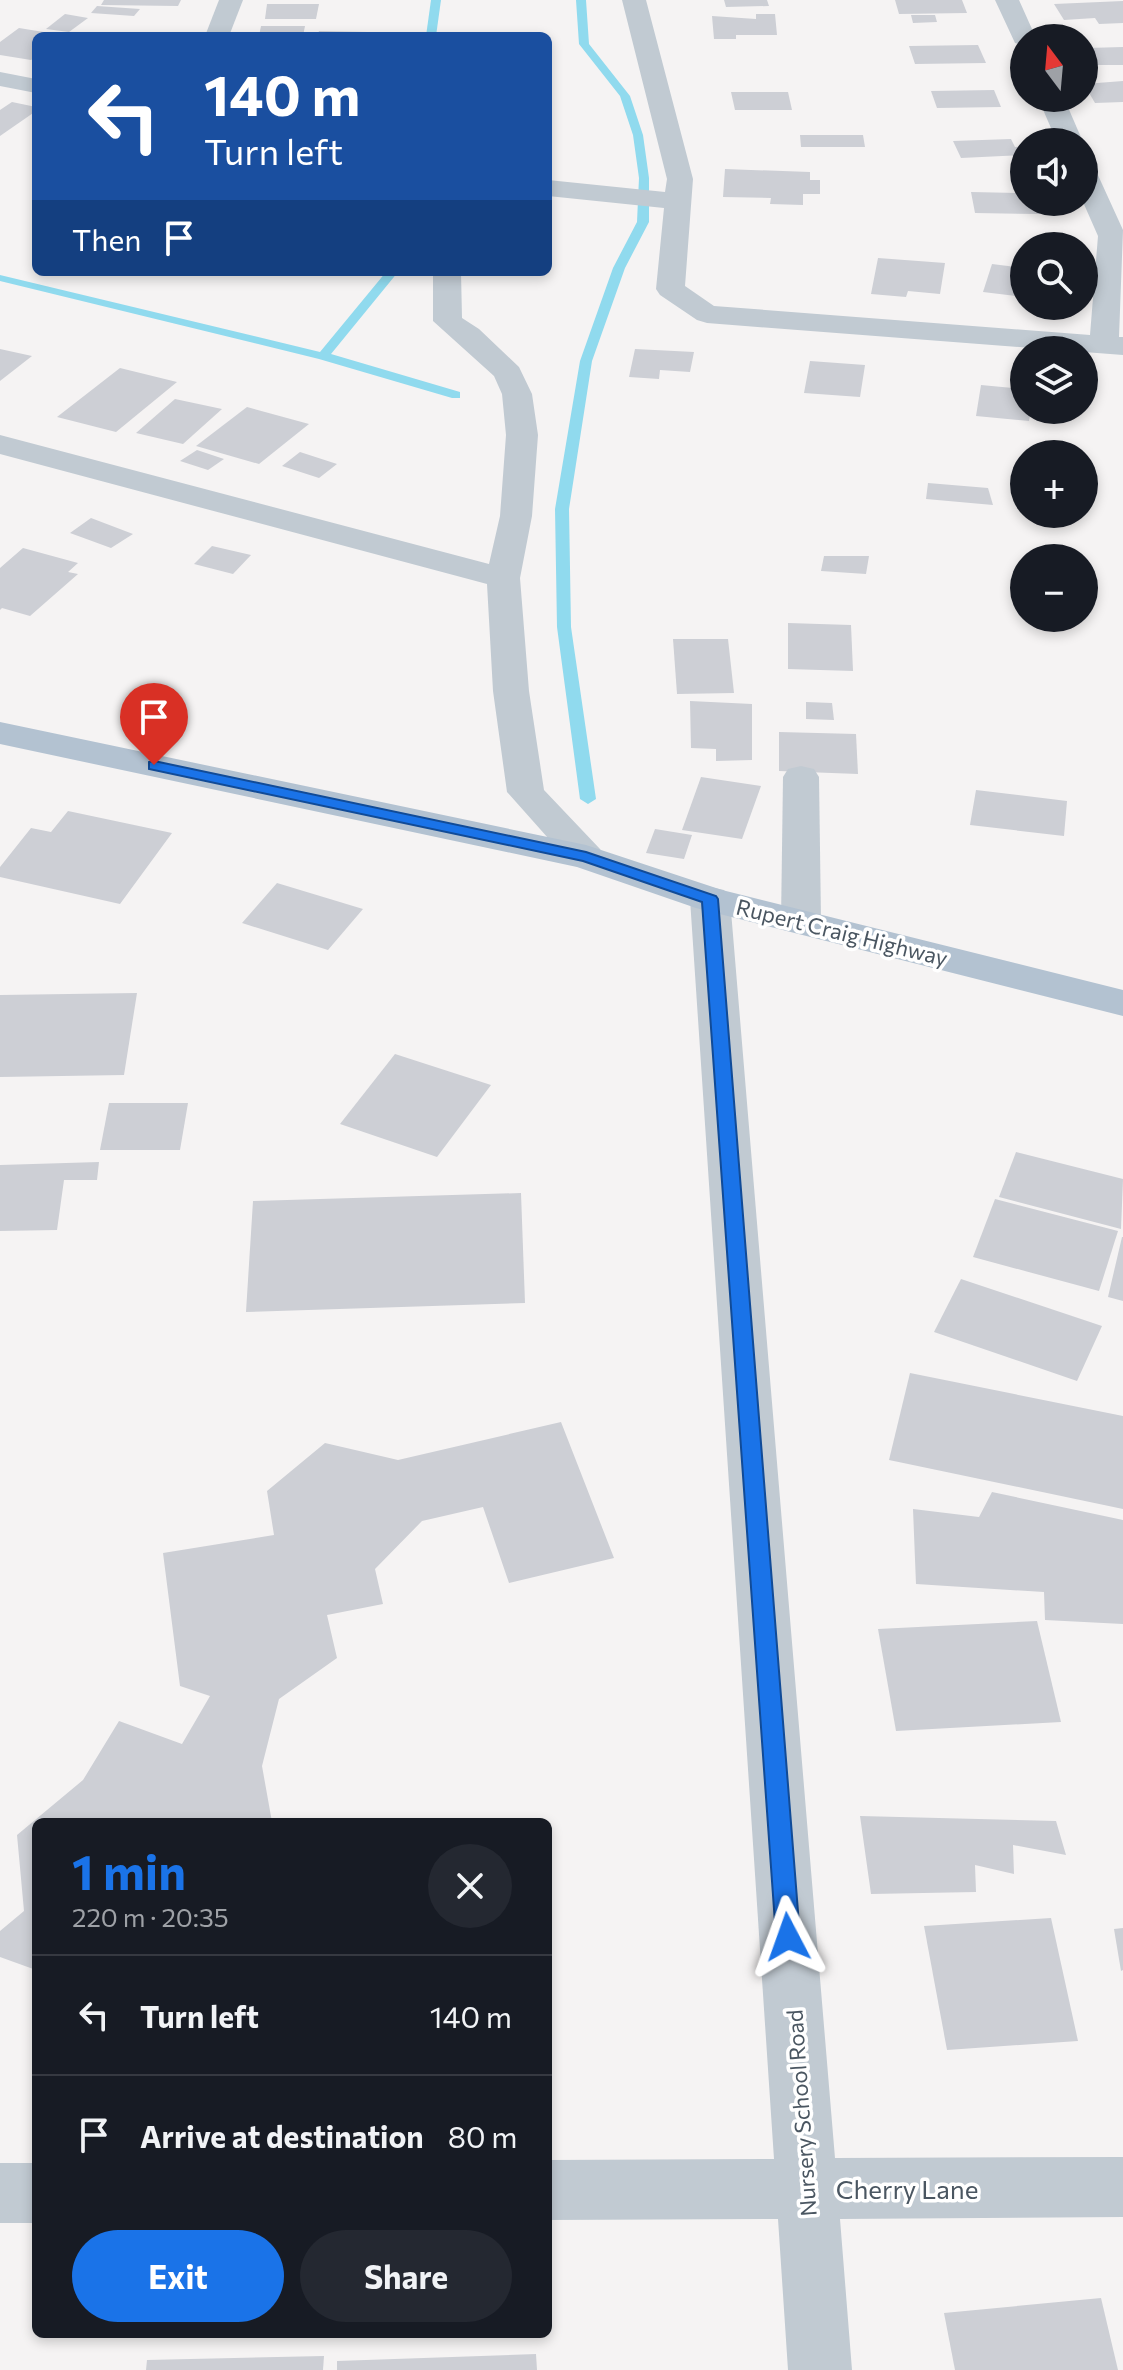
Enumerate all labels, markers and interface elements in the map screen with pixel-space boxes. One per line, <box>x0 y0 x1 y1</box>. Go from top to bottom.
north arrow <box>1010 24 1098 112</box>
map controls <box>1010 24 1098 632</box>
text: 140 m <box>204 59 360 128</box>
icon: left <box>72 64 176 168</box>
text: Turn left <box>204 128 343 172</box>
button: sound <box>1010 128 1098 216</box>
icon: arrive <box>157 216 201 260</box>
text: Then <box>72 220 141 257</box>
button: search <box>1010 232 1098 320</box>
button: layers <box>1010 336 1098 424</box>
button: + <box>1010 440 1098 528</box>
button: − <box>1010 544 1098 632</box>
pin <box>120 683 188 765</box>
icon: arrive <box>132 695 176 739</box>
street label: Rupert Craig Highway <box>733 893 951 971</box>
text: 1 min <box>72 1841 186 1900</box>
button: close <box>428 1844 512 1928</box>
position arrow <box>746 1895 830 1979</box>
text: 220 m · 20:35 <box>72 1901 229 1932</box>
icon: left <box>72 1993 116 2037</box>
text: Turn left <box>140 1997 259 2034</box>
text: 140 m <box>430 1997 512 2034</box>
street label: Nursery School Road <box>780 2009 822 2217</box>
icon: arrive <box>72 2113 116 2157</box>
text: Arrive at destination <box>140 2117 424 2154</box>
text: 80 m <box>448 2117 517 2154</box>
street label: Cherry Lane <box>836 2173 978 2204</box>
button: Exit <box>72 2230 284 2322</box>
button: Share <box>300 2230 512 2322</box>

